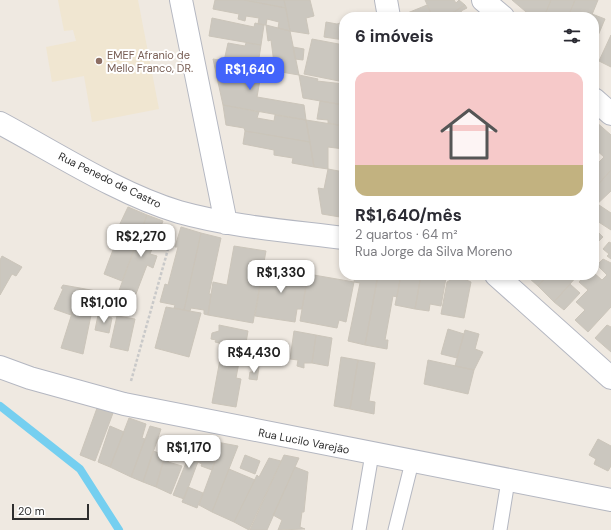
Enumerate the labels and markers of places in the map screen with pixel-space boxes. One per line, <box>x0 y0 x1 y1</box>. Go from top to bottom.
place label: EMEF Afranio de Mello Franco, DR. <box>107 48 193 75</box>
marker: EMEF Afranio de Mello Franco, DR. <box>94 56 104 66</box>
pin: R$1,640 <box>213 57 287 91</box>
pin: R$2,270 <box>104 224 178 258</box>
pin: R$1,330 <box>244 260 318 294</box>
pin: R$1,010 <box>67 290 141 324</box>
pin: R$4,430 <box>217 340 291 374</box>
pin: R$1,170 <box>152 435 226 469</box>

